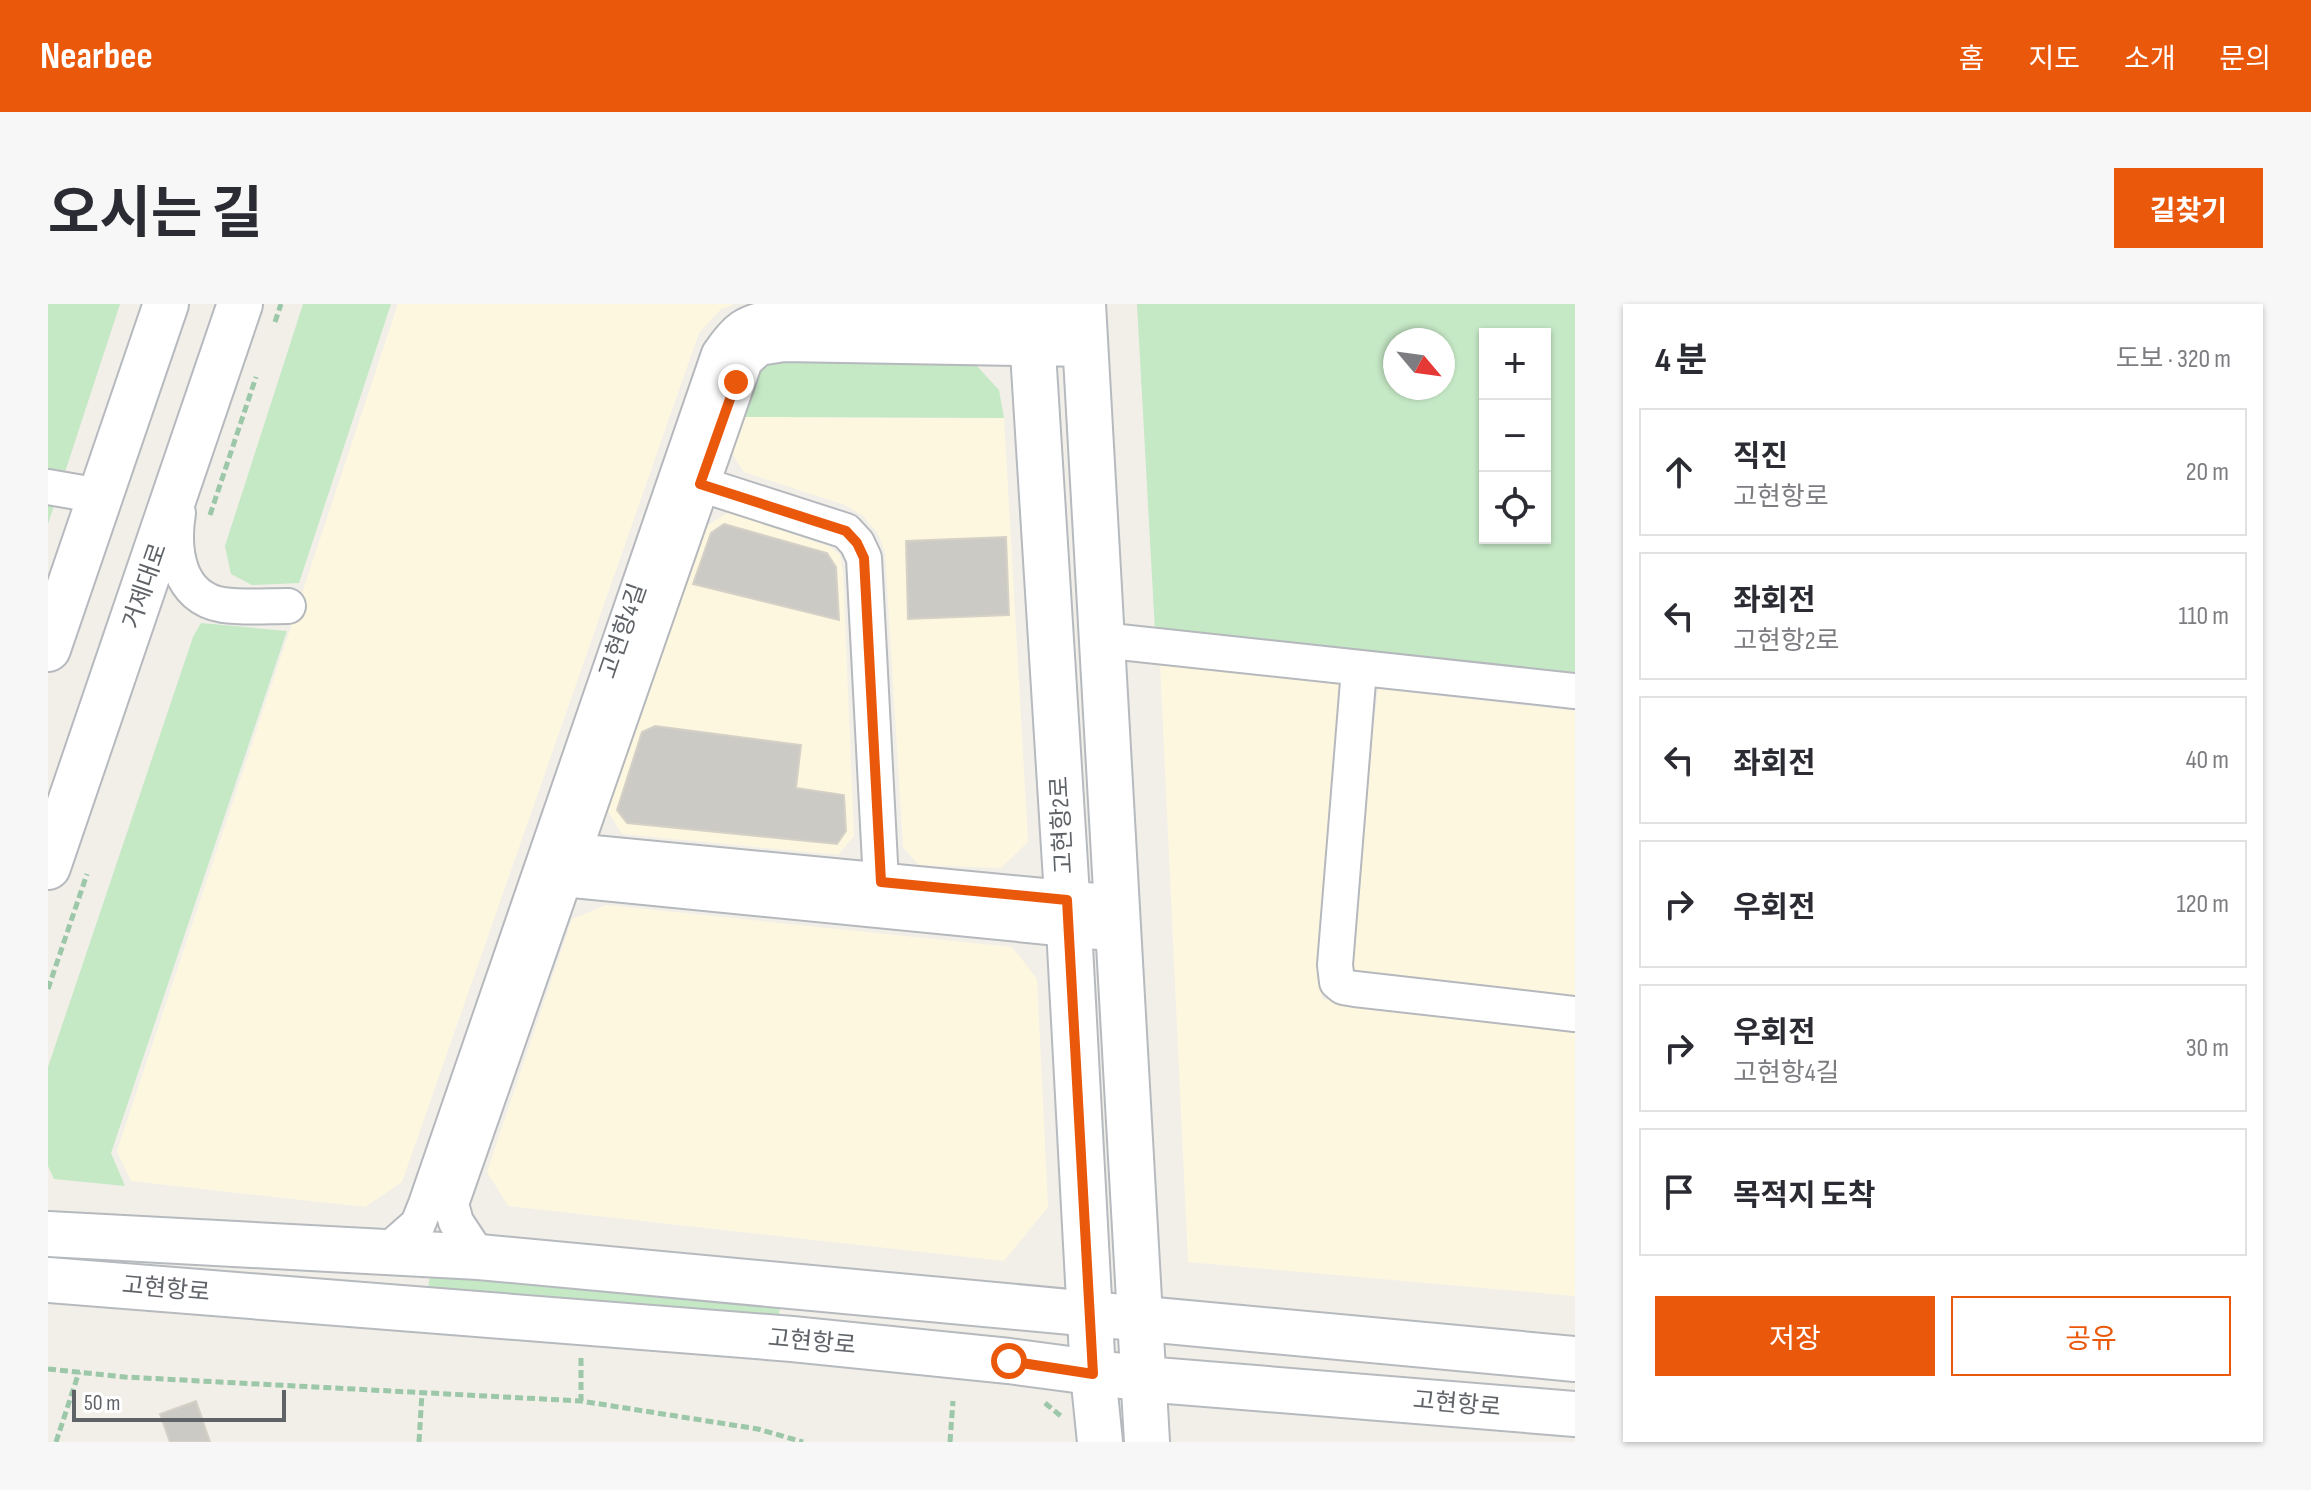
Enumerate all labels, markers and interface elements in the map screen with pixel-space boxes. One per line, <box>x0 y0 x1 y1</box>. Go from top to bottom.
text: Nearbee <box>40 34 153 79</box>
text: 홈 <box>1959 43 1984 76</box>
text: 지도 <box>2028 43 2080 76</box>
text: 소개 <box>2124 43 2175 76</box>
text: 문의 <box>2219 43 2271 76</box>
button: 길찾기 <box>2114 168 2263 248</box>
text: 오시는 길 <box>48 182 263 249</box>
north arrow <box>1383 328 1455 400</box>
map controls <box>1479 328 1551 544</box>
button: + <box>1479 328 1551 400</box>
text: 4 분 <box>1655 340 1707 381</box>
text: 도보 · 320 m <box>2116 344 2231 375</box>
route end <box>718 364 754 400</box>
button: − <box>1479 400 1551 472</box>
text: 직진 <box>1733 439 1788 475</box>
icon: ahead <box>1657 450 1701 494</box>
text: 20 m <box>2186 457 2229 488</box>
button: locate <box>1479 472 1551 544</box>
text: 고현항로 <box>1733 482 1829 513</box>
street label: 거제대로 <box>117 540 173 632</box>
street label: 고현항4길 <box>593 580 653 682</box>
text: 좌회전 <box>1733 583 1816 619</box>
icon: left <box>1657 594 1701 638</box>
text: 110 m <box>2178 601 2229 632</box>
text: 고현항2로 <box>1733 626 1839 657</box>
icon: left <box>1657 738 1701 782</box>
text: 40 m <box>2186 745 2229 776</box>
text: 좌회전 <box>1733 746 1816 782</box>
street label: 고현항2로 <box>1045 775 1079 875</box>
icon: right <box>1657 882 1701 926</box>
text: 120 m <box>2176 889 2229 920</box>
text: 우회전 <box>1733 890 1816 926</box>
text: 우회전 <box>1733 1015 1816 1051</box>
icon: right <box>1657 1026 1701 1070</box>
text: 30 m <box>2186 1033 2229 1064</box>
text: 고현항4길 <box>1733 1058 1840 1089</box>
icon: arrive <box>1657 1170 1701 1214</box>
text: 목적지 도착 <box>1733 1178 1876 1214</box>
street label: 고현항로 <box>121 1271 211 1307</box>
button: 저장 <box>1655 1296 1935 1376</box>
button: 공유 <box>1951 1296 2231 1376</box>
street label: 고현항로 <box>767 1324 857 1360</box>
route start <box>991 1343 1027 1379</box>
scale bar <box>72 1386 286 1422</box>
street label: 고현항로 <box>1412 1386 1502 1422</box>
text: 50 m <box>84 1390 120 1417</box>

